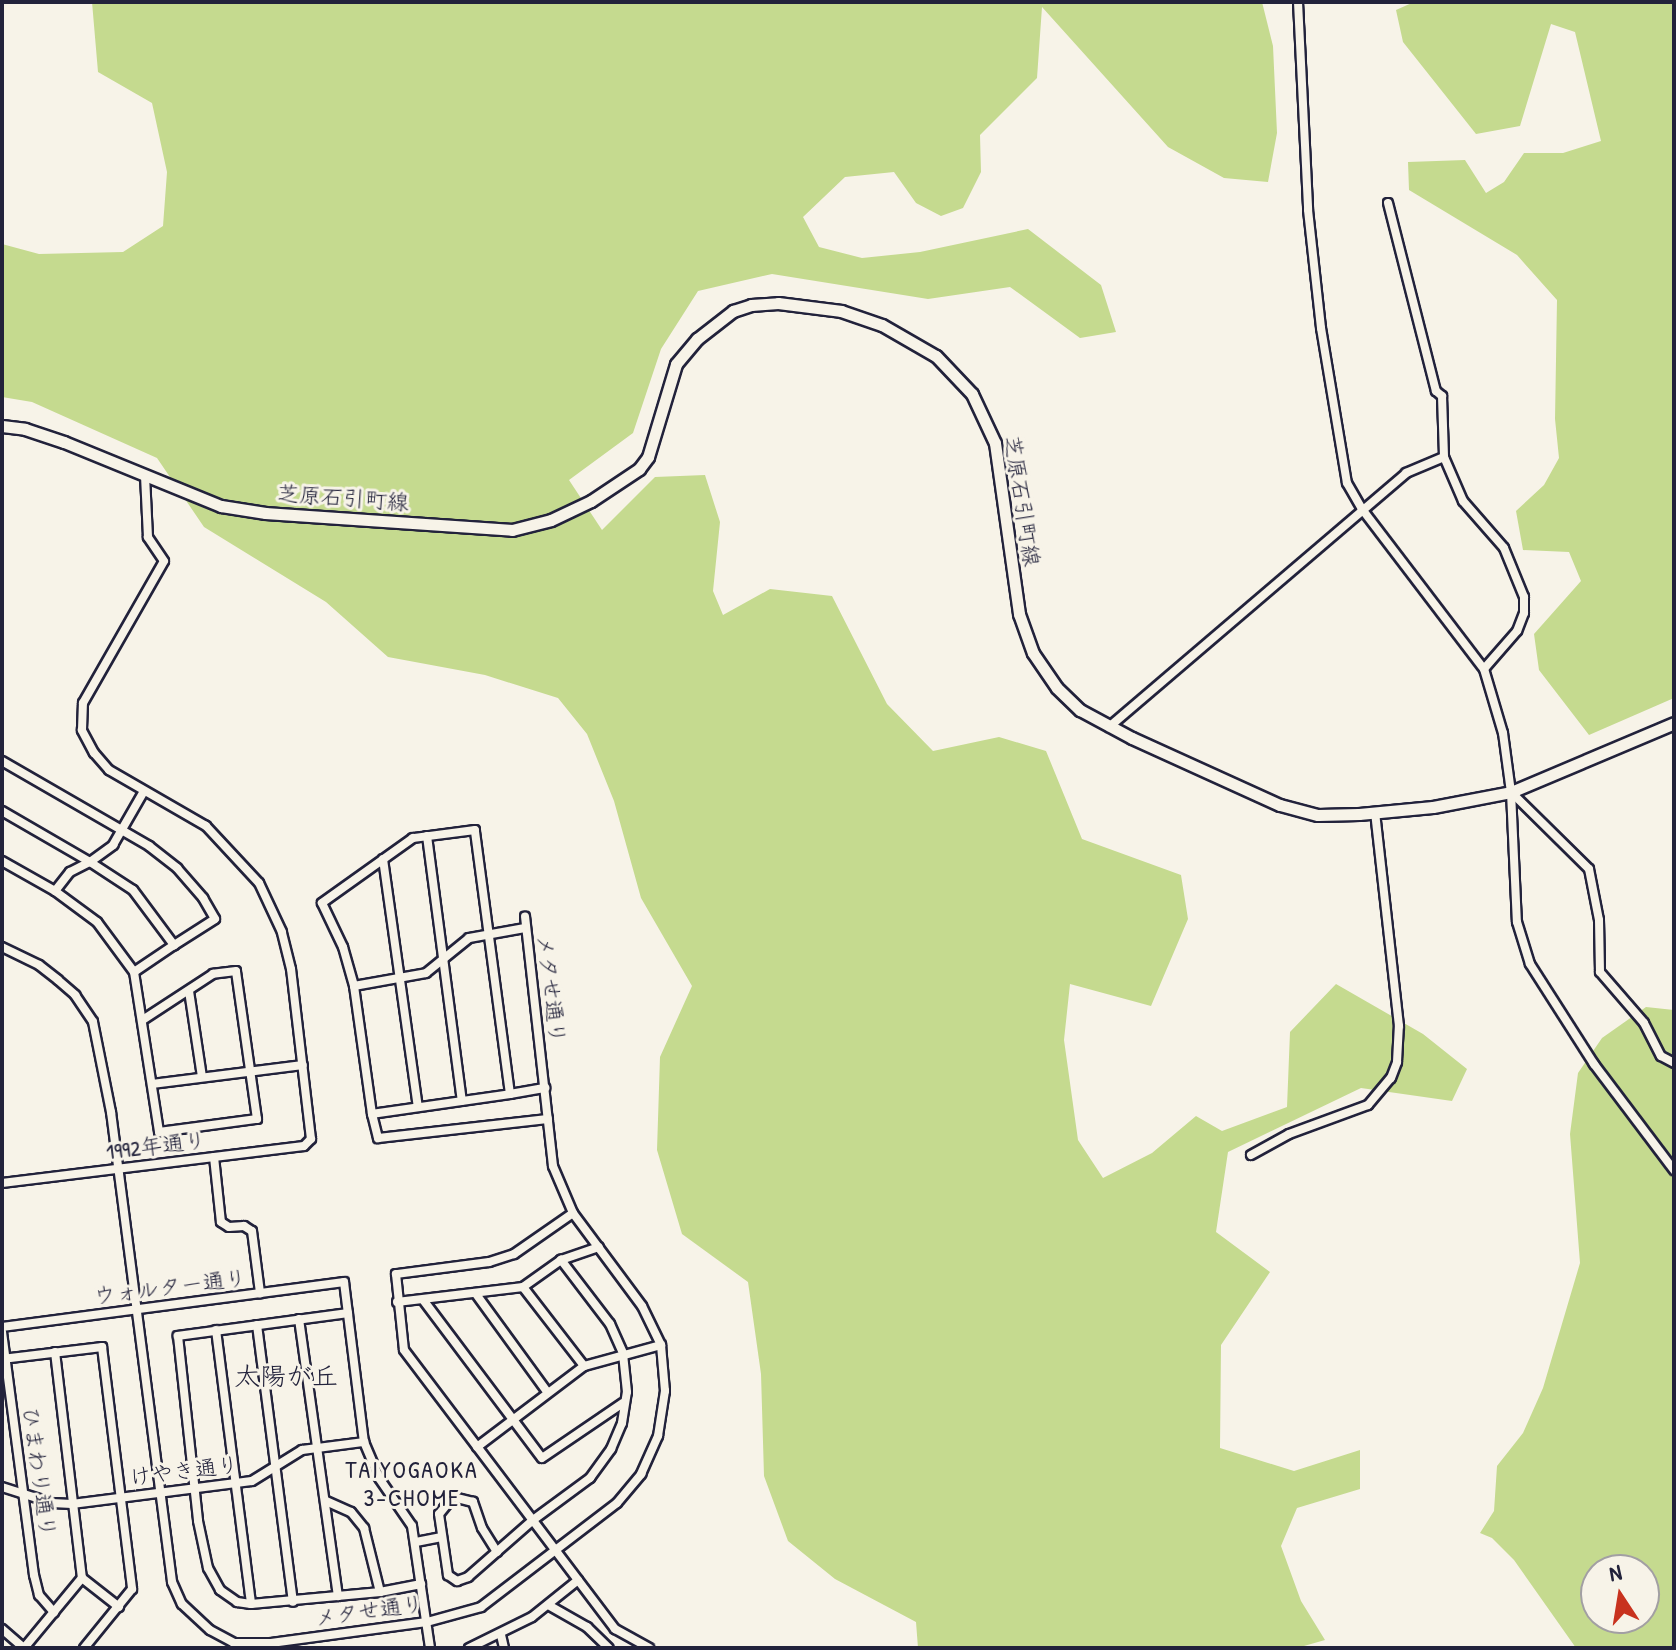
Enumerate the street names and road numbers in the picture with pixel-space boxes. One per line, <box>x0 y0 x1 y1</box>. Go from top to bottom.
street label: 芝原石引町線 <box>999 434 1045 568</box>
street label: 芝原石引町線 <box>276 480 410 516</box>
street label: メタせ通り <box>531 933 571 1045</box>
street label: 1992年通り <box>105 1127 207 1165</box>
street label: ウォルター通り <box>92 1265 248 1309</box>
street label: ひまわり通り <box>17 1405 61 1539</box>
street label: けやき通り <box>128 1451 240 1491</box>
street label: メタせ通り <box>313 1590 425 1632</box>

